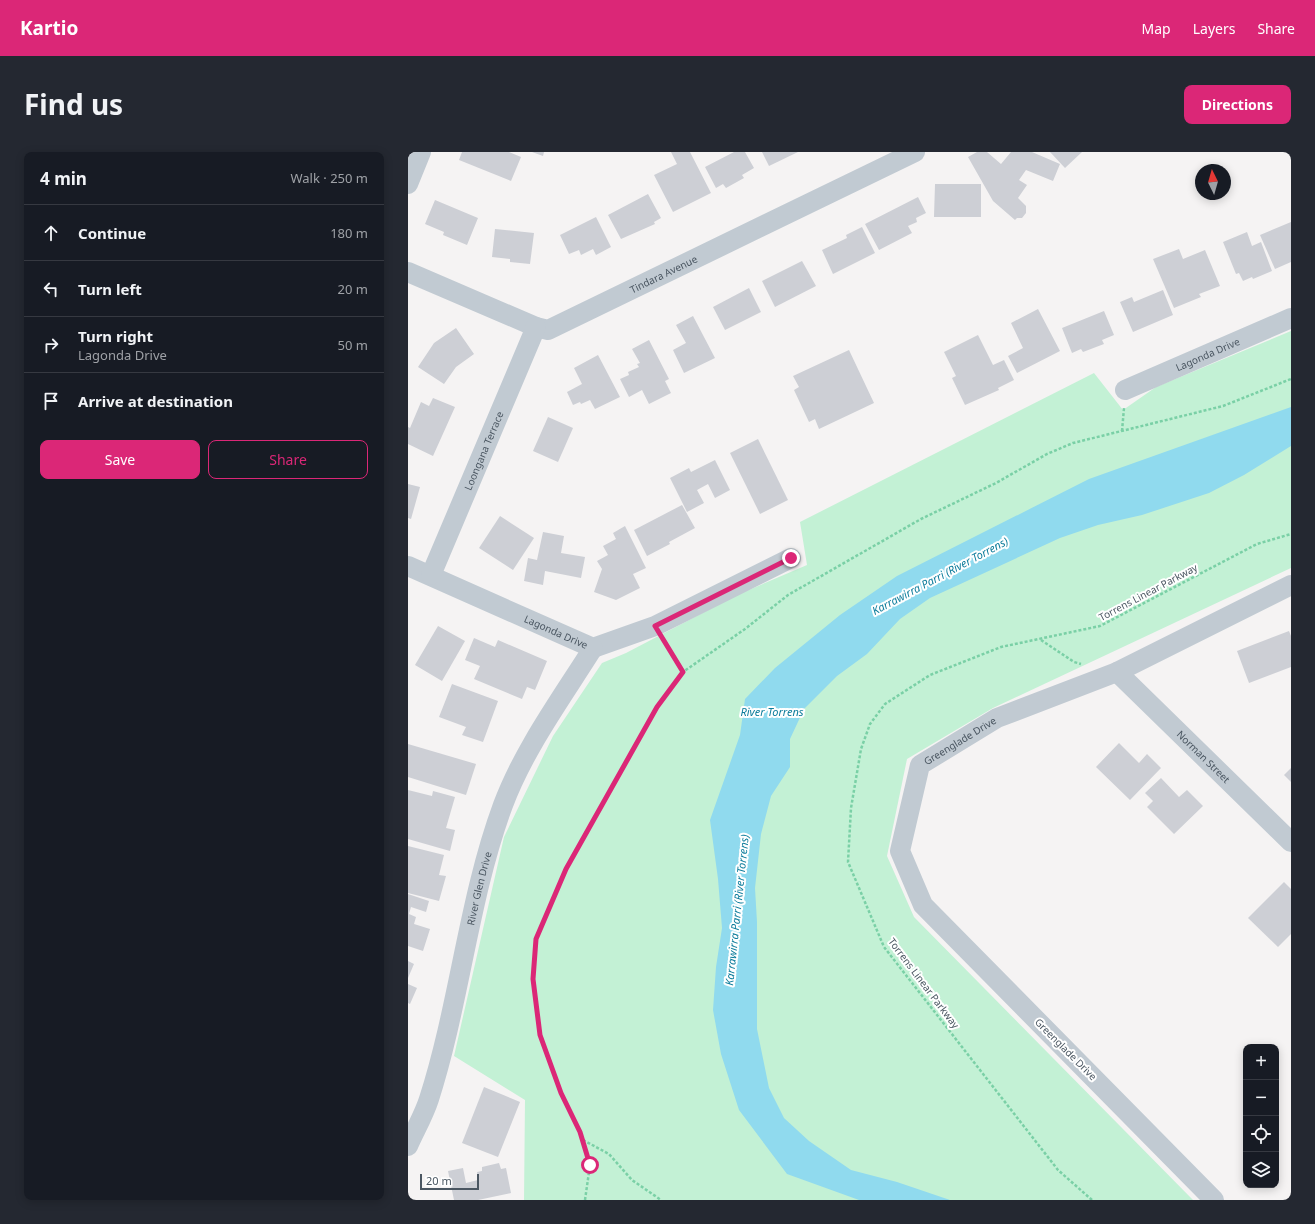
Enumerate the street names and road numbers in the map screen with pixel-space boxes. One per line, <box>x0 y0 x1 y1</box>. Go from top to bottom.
street label: Tindara Avenue <box>627 252 700 296</box>
street label: Lagonda Drive <box>1173 334 1242 374</box>
street label: Loongana Terrace <box>461 409 507 492</box>
street label: Torrens Linear Parkway <box>1096 560 1201 624</box>
street label: Lagonda Drive <box>522 611 591 652</box>
street label: Greenglade Drive <box>921 713 999 768</box>
street label: Norman Street <box>1174 727 1234 786</box>
street label: River Glen Drive <box>463 850 495 927</box>
street label: Torrens Linear Parkway <box>885 935 963 1032</box>
street label: Greenglade Drive <box>1032 1015 1100 1083</box>

